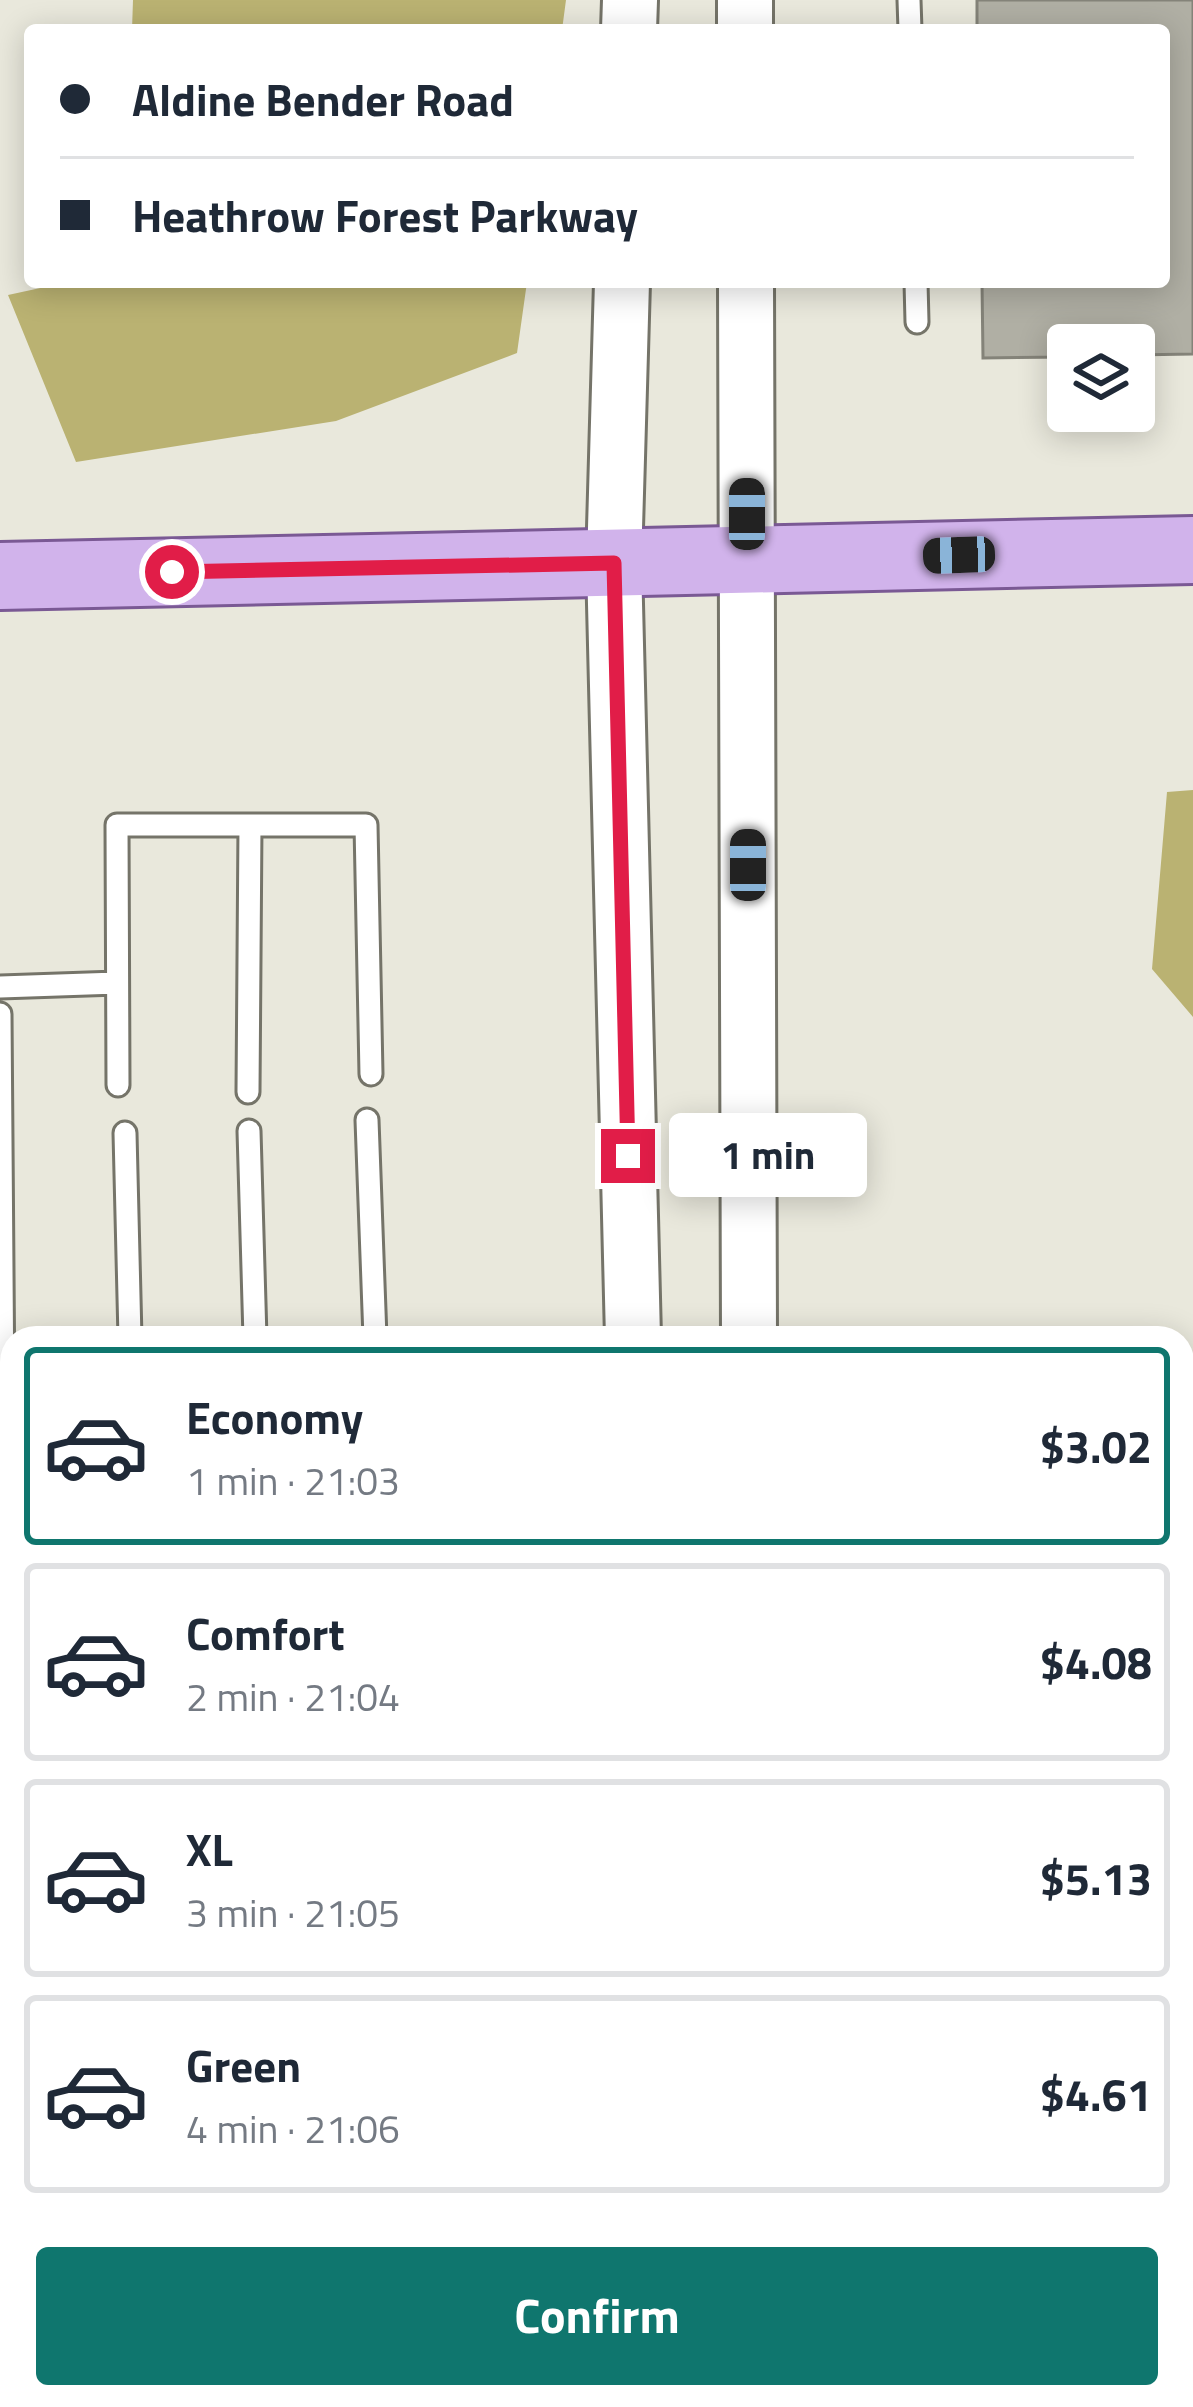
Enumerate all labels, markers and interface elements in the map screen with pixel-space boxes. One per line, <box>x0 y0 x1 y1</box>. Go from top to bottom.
text: Aldine Bender Road <box>132 65 514 133</box>
text: Heathrow Forest Parkway <box>132 181 638 249</box>
map controls <box>1047 324 1155 432</box>
button: layers <box>1047 324 1155 432</box>
car <box>729 478 765 550</box>
car <box>922 536 996 574</box>
route start <box>145 545 199 599</box>
car <box>730 829 766 901</box>
callout: 1 min <box>670 1114 868 1198</box>
text: 1 min <box>721 1125 815 1184</box>
route end <box>601 1129 655 1183</box>
text: Economy <box>186 1383 363 1451</box>
icon: car <box>42 1392 150 1500</box>
text: $3.02 <box>1040 1412 1152 1480</box>
text: 1 min · 21:03 <box>186 1451 400 1510</box>
text: Comfort <box>186 1599 345 1667</box>
icon: car <box>42 1608 150 1716</box>
text: $4.08 <box>1040 1628 1152 1696</box>
text: 2 min · 21:04 <box>186 1667 400 1726</box>
text: XL <box>186 1815 233 1883</box>
icon: car <box>42 1824 150 1932</box>
text: $5.13 <box>1040 1844 1152 1912</box>
text: 3 min · 21:05 <box>186 1883 400 1942</box>
text: Green <box>186 2031 301 2099</box>
icon: car <box>42 2040 150 2148</box>
text: $4.61 <box>1040 2060 1152 2128</box>
text: 4 min · 21:06 <box>186 2099 400 2158</box>
button: Confirm <box>36 2247 1158 2385</box>

